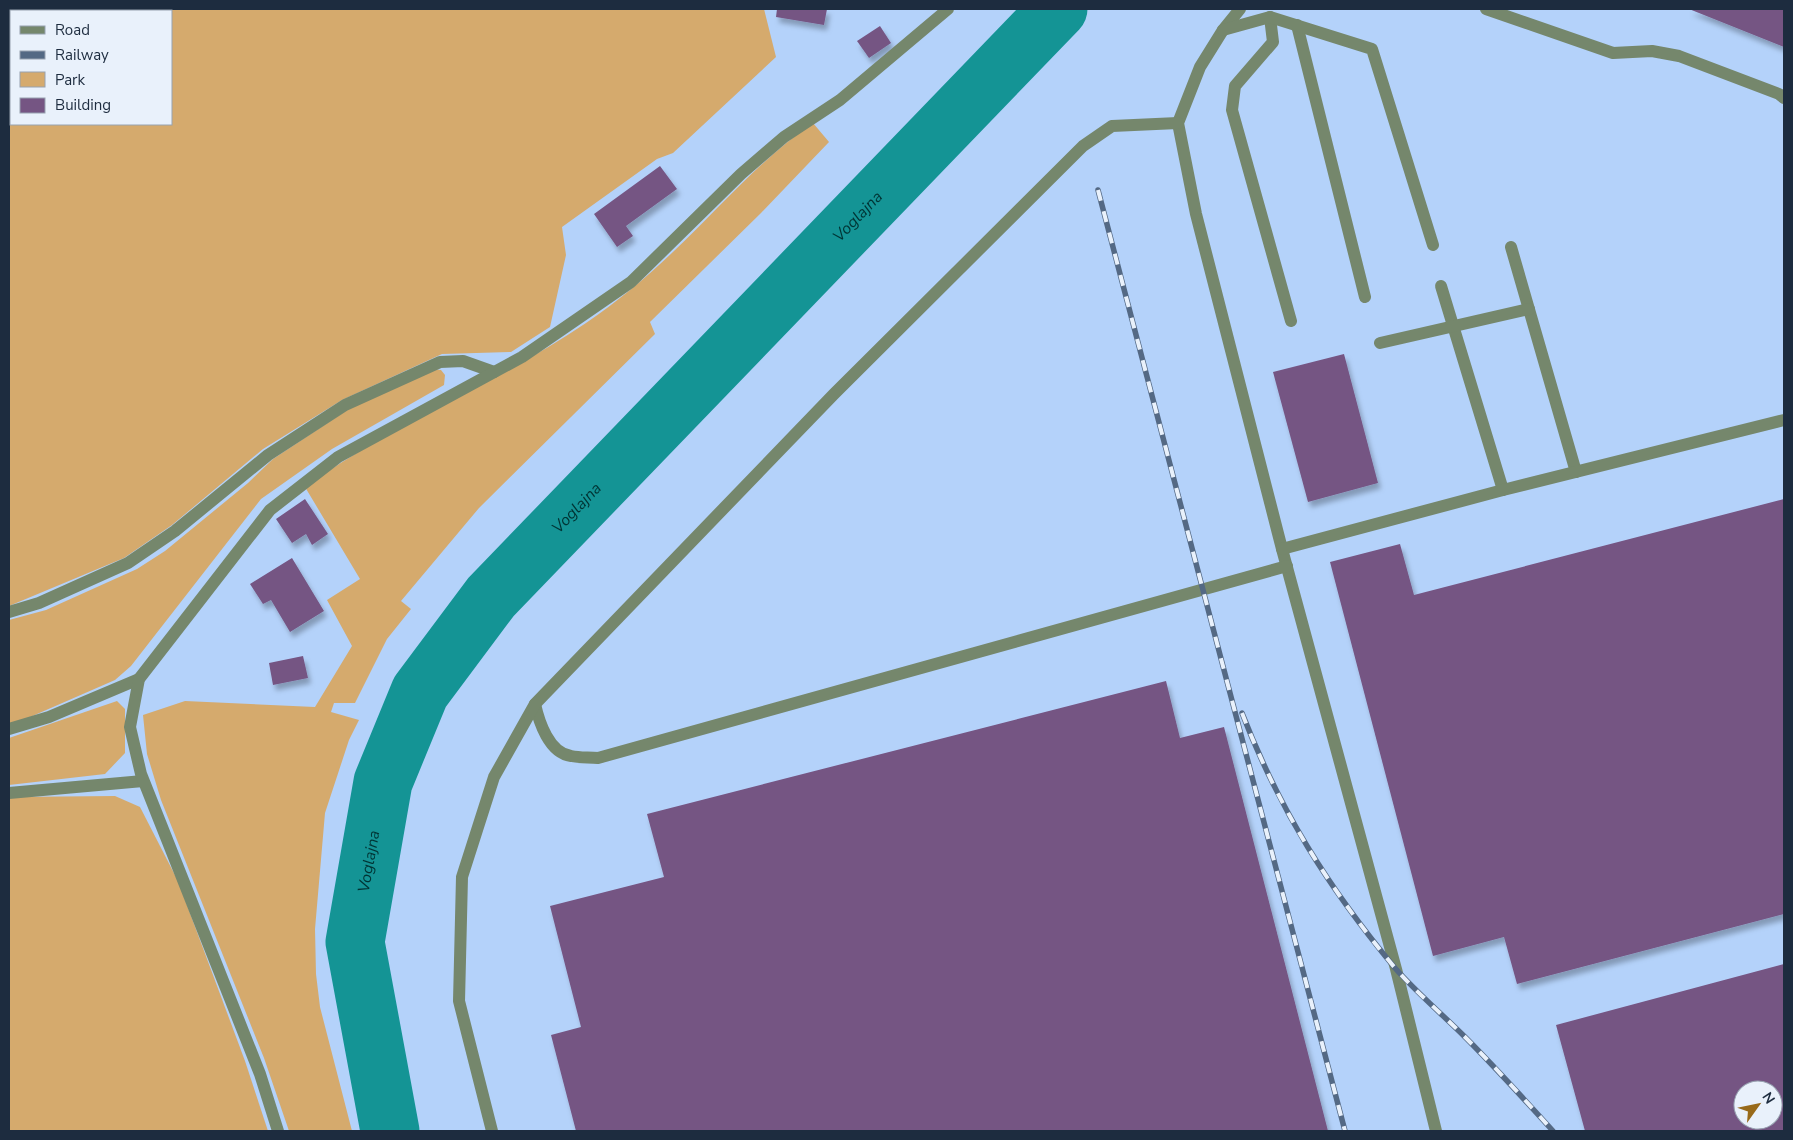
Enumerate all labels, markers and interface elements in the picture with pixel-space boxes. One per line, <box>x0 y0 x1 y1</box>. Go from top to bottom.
legend <box>10 10 172 125</box>
text: Road <box>55 20 90 40</box>
text: Railway <box>55 45 109 65</box>
text: Park <box>55 70 85 90</box>
text: Building <box>55 95 111 115</box>
water label: Voglajna <box>828 186 888 247</box>
water label: Voglajna <box>547 478 606 538</box>
water label: Voglajna <box>353 829 385 894</box>
north arrow <box>1733 1080 1783 1130</box>
text: N <box>1758 1089 1779 1108</box>

